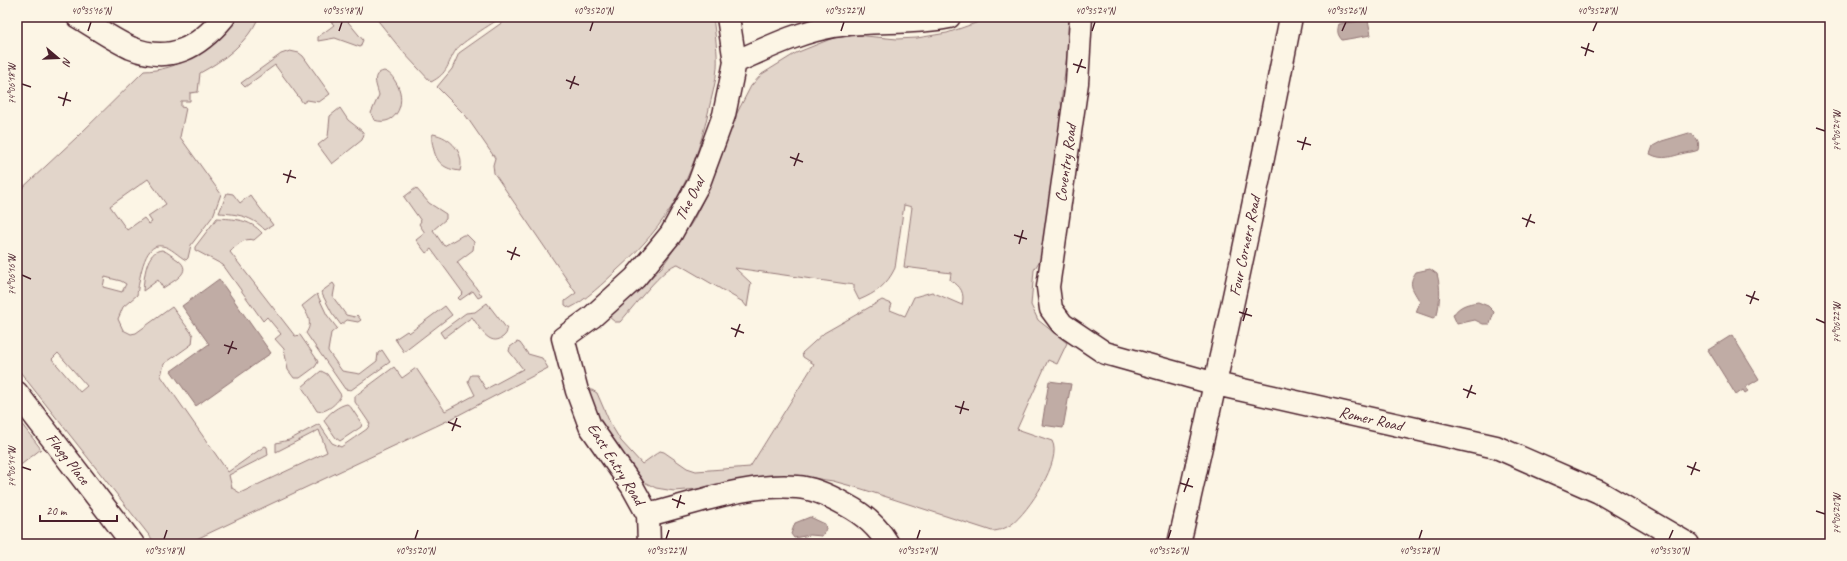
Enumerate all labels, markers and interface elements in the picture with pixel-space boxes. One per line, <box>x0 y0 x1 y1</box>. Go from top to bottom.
text: 40°35'16"N <box>71 4 113 17</box>
text: 40°35'18"N <box>322 4 364 17</box>
text: 40°35'20"N <box>573 4 615 17</box>
text: 40°35'22"N <box>824 4 866 17</box>
text: 40°35'24"N <box>1075 4 1117 17</box>
text: 40°35'26"N <box>1326 4 1368 17</box>
text: 40°35'28"N <box>1577 4 1619 17</box>
north arrow <box>38 38 78 78</box>
text: N <box>59 56 75 69</box>
text: 74°06'18"W <box>5 62 18 104</box>
text: 74°06'24"W <box>1830 109 1843 151</box>
street label: Coventry Road <box>1051 120 1082 203</box>
street label: The Oval <box>671 171 711 224</box>
street label: Four Corners Road <box>1225 192 1266 298</box>
text: 74°06'16"W <box>5 253 18 295</box>
text: 74°06'22"W <box>1830 301 1843 343</box>
street label: Romer Road <box>1337 402 1407 437</box>
street label: East Entry Road <box>583 419 651 511</box>
street label: Flagg Place <box>42 429 95 490</box>
text: 74°06'14"W <box>5 445 18 487</box>
text: 74°06'20"W <box>1830 492 1843 534</box>
scale bar <box>40 497 117 523</box>
text: 20 m <box>46 503 68 519</box>
text: 40°35'18"N <box>144 544 186 557</box>
text: 40°35'20"N <box>395 544 437 557</box>
text: 40°35'22"N <box>646 544 688 557</box>
text: 40°35'24"N <box>897 544 939 557</box>
text: 40°35'26"N <box>1148 544 1190 557</box>
text: 40°35'28"N <box>1399 544 1441 557</box>
text: 40°35'30"N <box>1649 544 1691 557</box>

